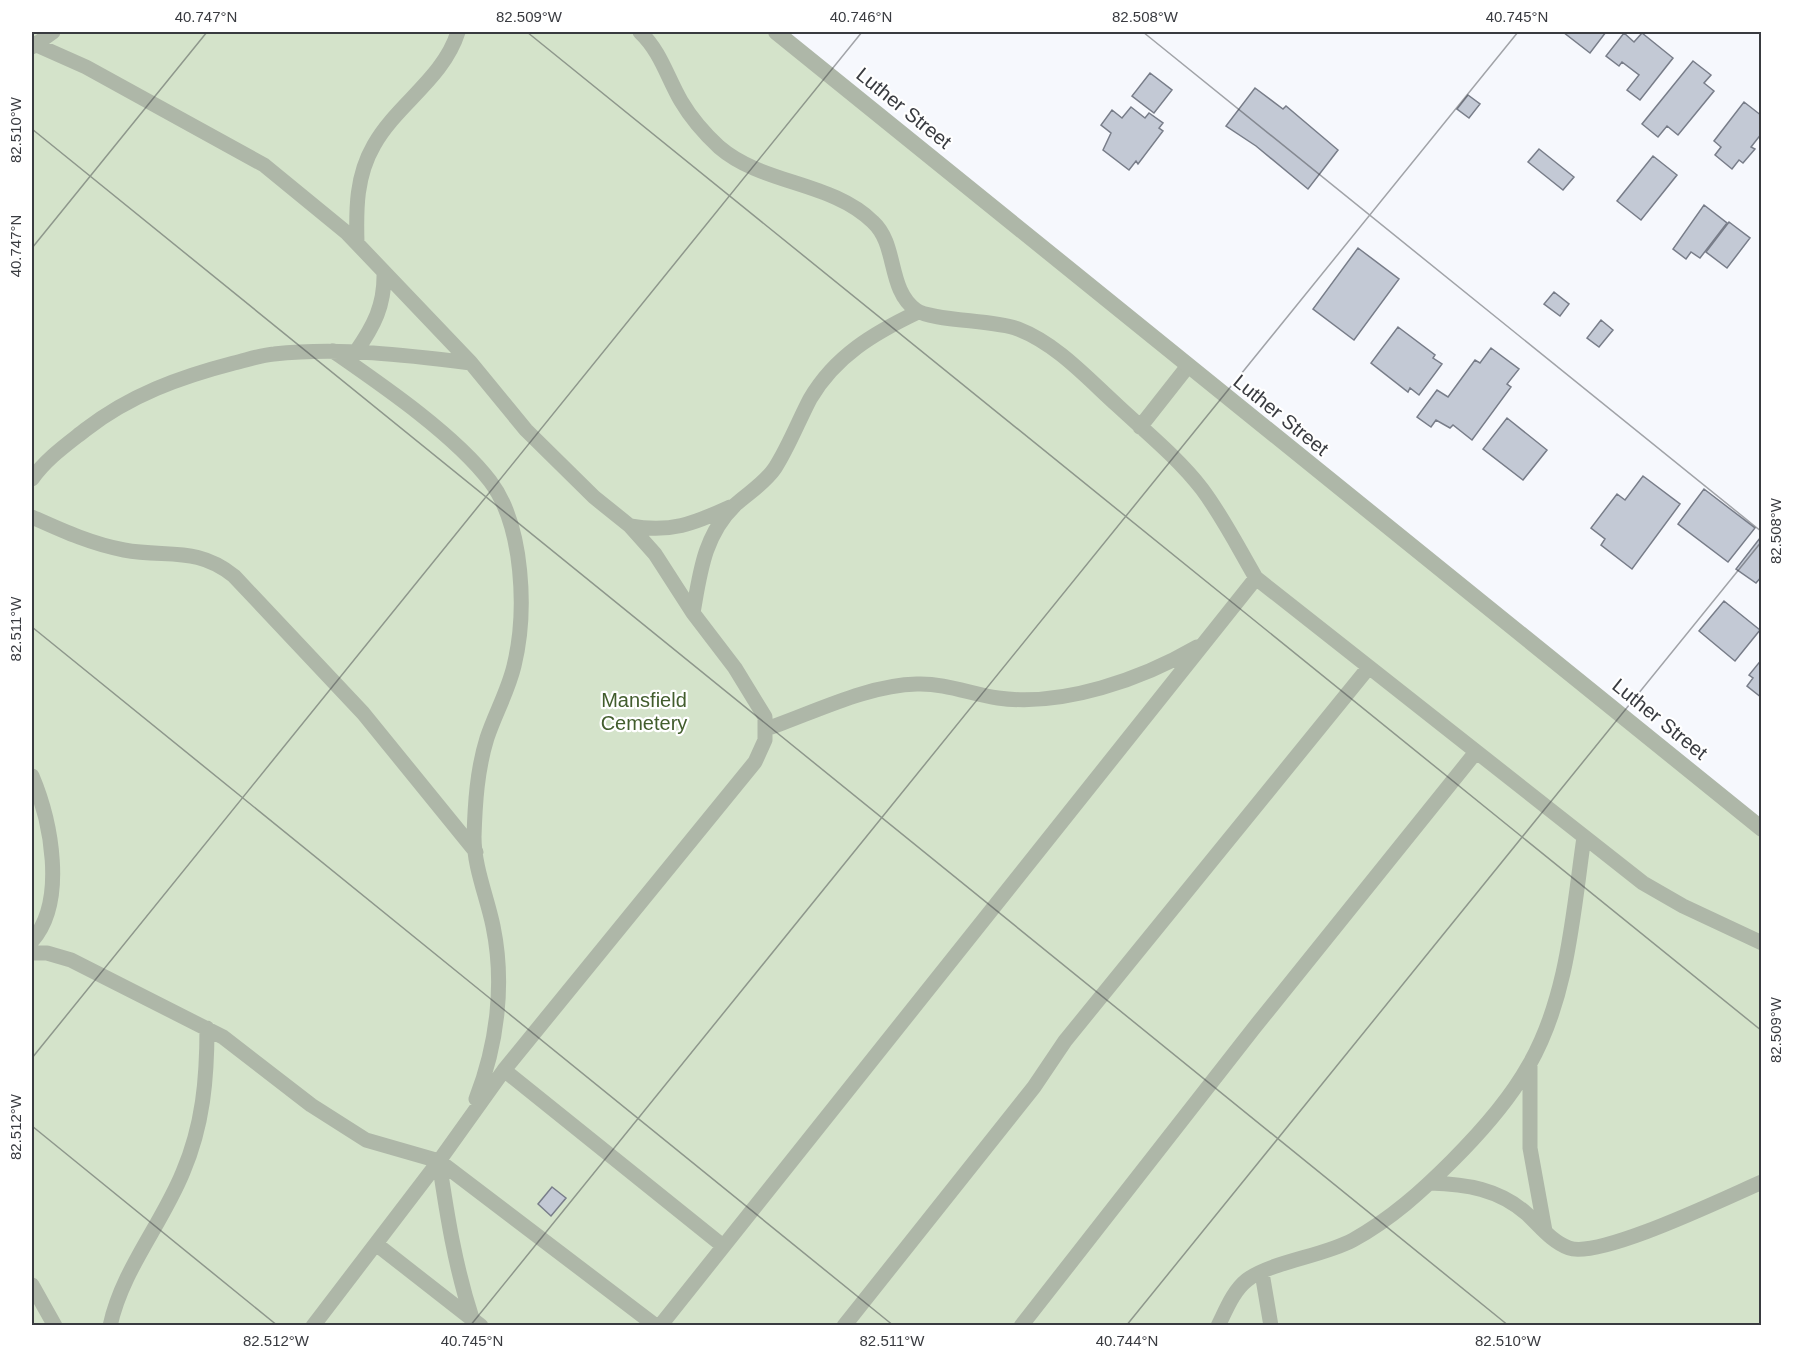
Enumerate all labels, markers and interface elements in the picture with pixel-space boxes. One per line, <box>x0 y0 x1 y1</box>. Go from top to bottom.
text: 40.747°N <box>175 8 237 25</box>
text: 82.509°W <box>496 8 563 25</box>
text: 40.746°N <box>830 8 892 25</box>
text: 82.508°W <box>1112 8 1179 25</box>
text: 40.745°N <box>1486 8 1548 25</box>
street label: Luther Street <box>852 63 956 153</box>
text: 82.510°W <box>7 96 24 163</box>
text: 40.747°N <box>7 215 24 277</box>
street label: Luther Street <box>1229 370 1333 460</box>
text: 82.508°W <box>1767 497 1784 564</box>
text: 82.511°W <box>7 596 24 661</box>
street label: Luther Street <box>1608 674 1712 764</box>
park label: Mansfield Cemetery <box>601 689 687 734</box>
text: 82.509°W <box>1767 996 1784 1063</box>
text: 82.512°W <box>7 1093 24 1160</box>
text: 82.512°W <box>243 1332 310 1349</box>
text: 40.745°N <box>441 1332 503 1349</box>
text: 82.511°W <box>860 1332 925 1349</box>
text: 40.744°N <box>1096 1332 1158 1349</box>
text: 82.510°W <box>1475 1332 1542 1349</box>

